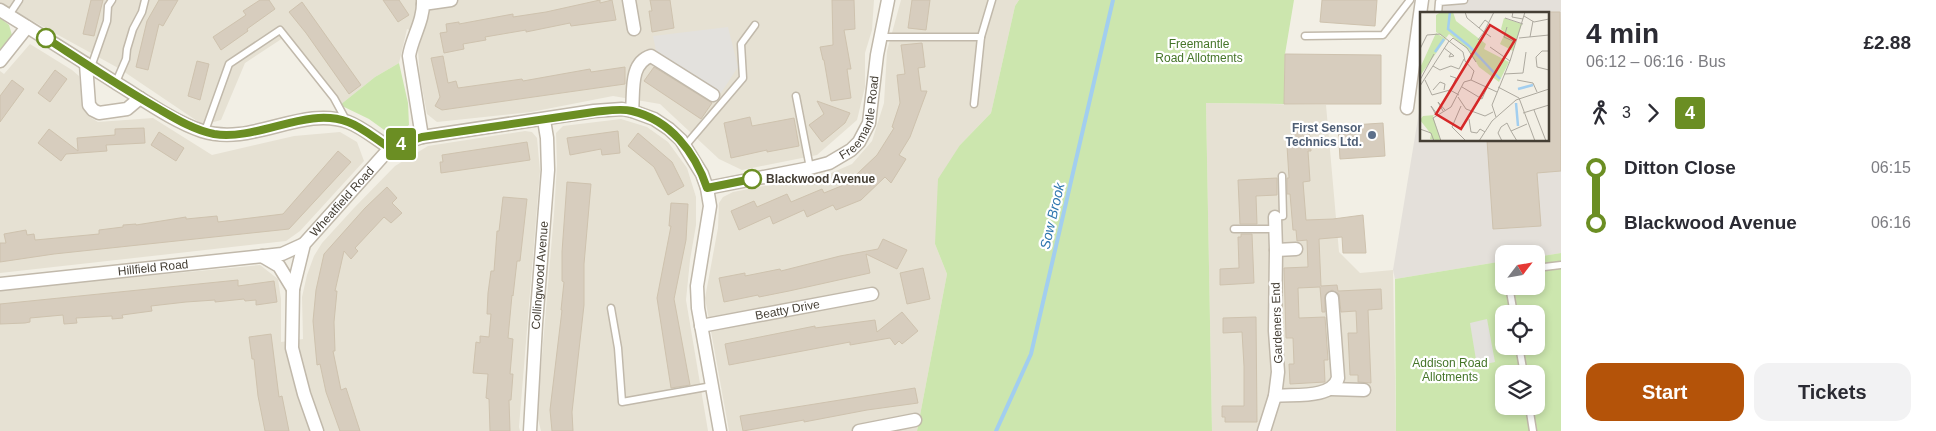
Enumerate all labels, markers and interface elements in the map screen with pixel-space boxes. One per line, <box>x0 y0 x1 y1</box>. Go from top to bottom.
inset map <box>1420 12 1548 141</box>
text: 4 min <box>1586 18 1659 49</box>
unlabelled marker <box>36 28 56 48</box>
text: £2.88 <box>1863 32 1911 53</box>
park label: Freemantle Road Allotments <box>1155 37 1243 65</box>
text: 06:12 – 06:16 · Bus <box>1586 53 1726 70</box>
street label: Freemantle Road <box>837 75 882 162</box>
icon: walk <box>1586 99 1614 127</box>
icon: forward <box>1639 99 1667 127</box>
text: 4 <box>1685 103 1695 123</box>
text: 3 <box>1622 104 1631 121</box>
place label: First Sensor Technics Ltd. <box>1286 121 1362 149</box>
line badge: 4 <box>385 128 417 160</box>
marker: First Sensor Technics Ltd. <box>1366 129 1378 141</box>
text: 4 <box>396 134 406 154</box>
text: Ditton Close <box>1624 157 1736 178</box>
text: 06:15 <box>1871 159 1911 176</box>
street label: Wheatfield Road <box>307 164 377 239</box>
marker: Blackwood Avenue <box>742 169 762 189</box>
place label: Blackwood Avenue <box>766 172 875 186</box>
water label: Sow Brook <box>1037 180 1068 251</box>
text: Blackwood Avenue <box>1624 212 1797 233</box>
text: 06:16 <box>1871 214 1911 231</box>
street label: Collingwood Avenue <box>529 220 551 330</box>
north arrow <box>1495 245 1545 295</box>
map controls <box>1495 245 1545 415</box>
street label: Hillfield Road <box>117 257 189 278</box>
street label: Gardeners End <box>1269 282 1285 364</box>
street label: Beatty Drive <box>754 297 821 323</box>
button: locate <box>1495 305 1545 355</box>
park label: Addison Road Allotments <box>1412 356 1488 384</box>
button: Start <box>1586 363 1744 421</box>
button: Tickets <box>1754 363 1911 421</box>
button: layers <box>1495 365 1545 415</box>

